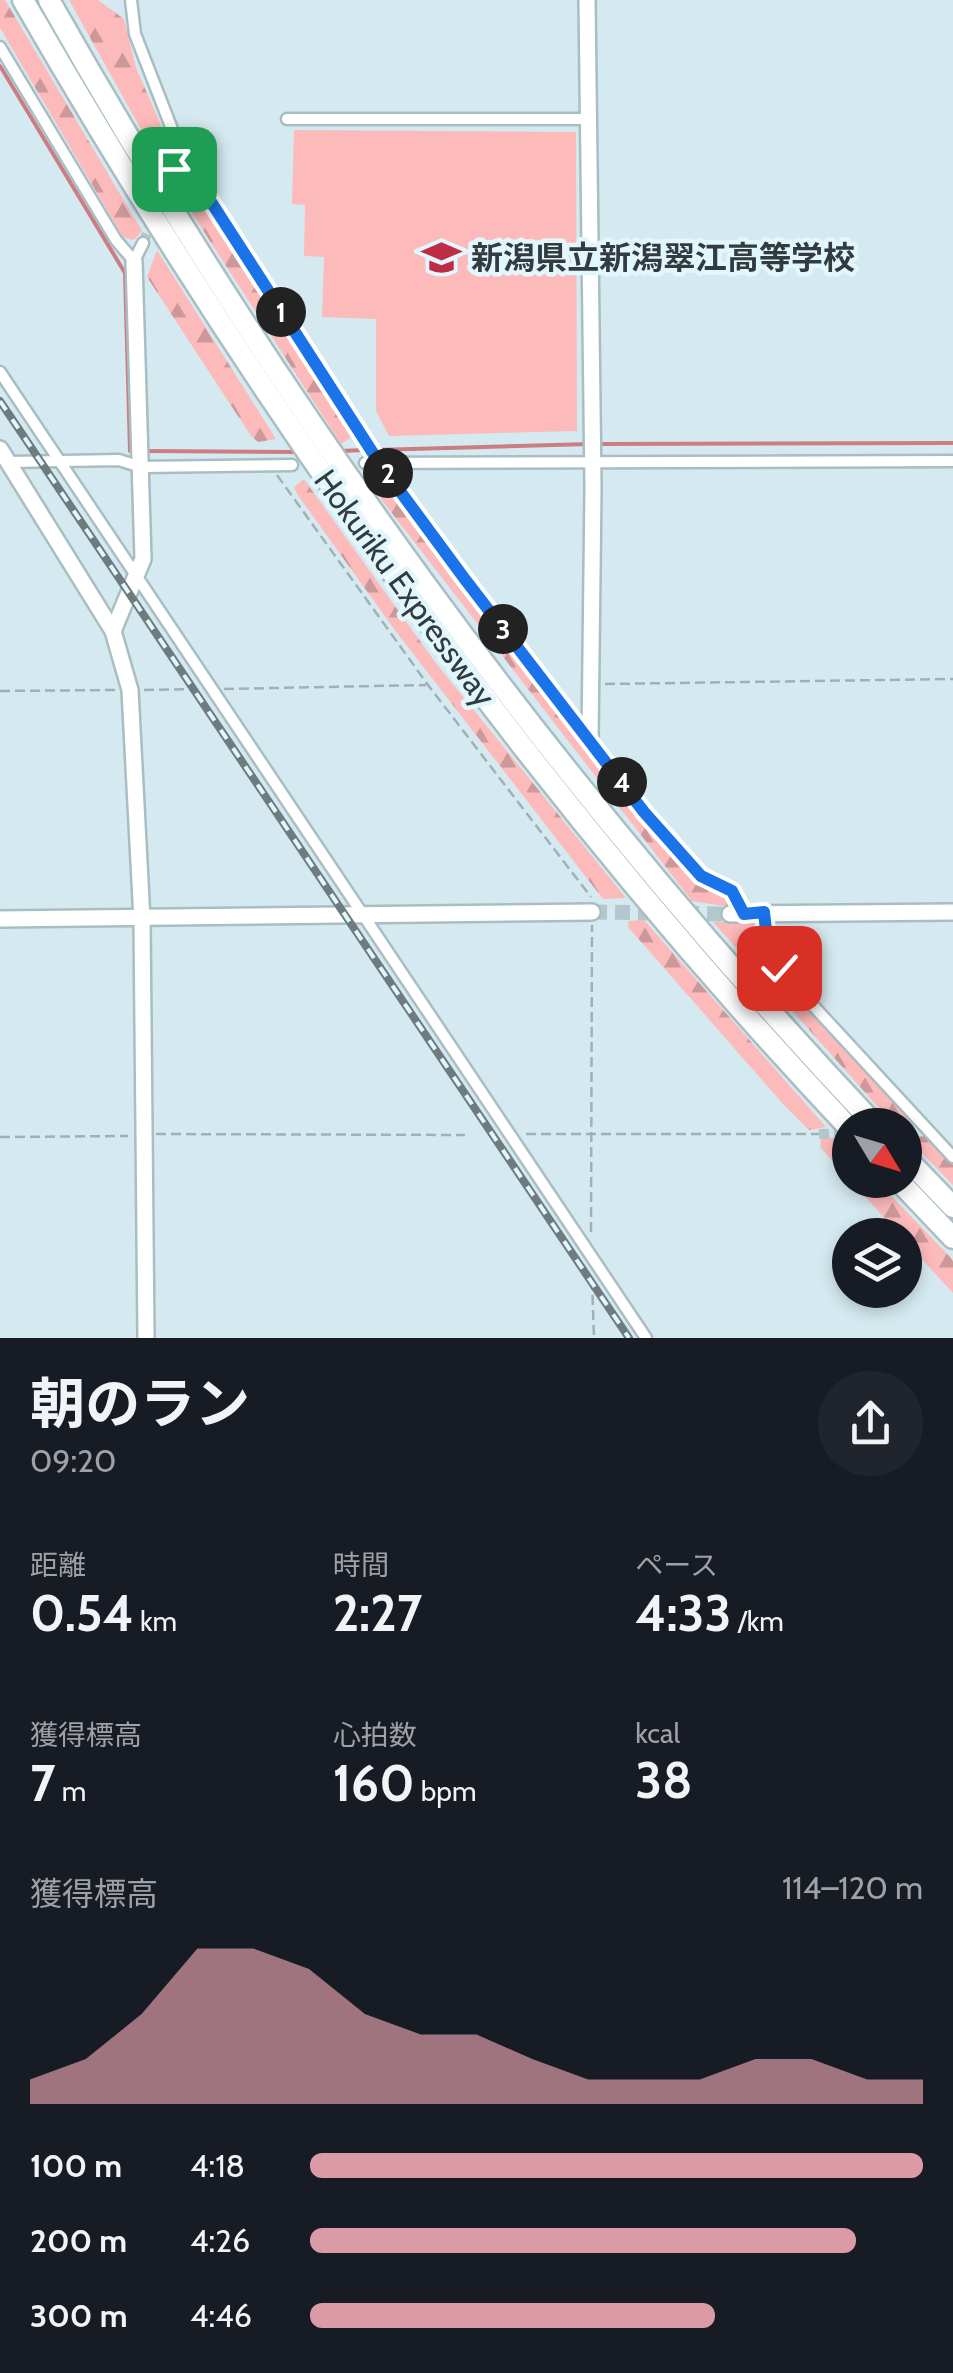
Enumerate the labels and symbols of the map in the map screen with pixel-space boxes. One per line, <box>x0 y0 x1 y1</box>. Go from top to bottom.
pin <box>132 127 217 212</box>
school or university icon: 新潟県立新潟翠江高等学校 <box>420 237 462 279</box>
place label: 新潟県立新潟翠江高等学校 <box>471 238 855 277</box>
pin: 1 <box>256 287 306 337</box>
pin: 2 <box>363 448 413 498</box>
street label: Hokuriku Expressway <box>306 462 504 714</box>
pin: 3 <box>478 604 528 654</box>
pin: 4 <box>597 757 647 807</box>
pin <box>737 926 822 1011</box>
north arrow <box>832 1108 922 1198</box>

